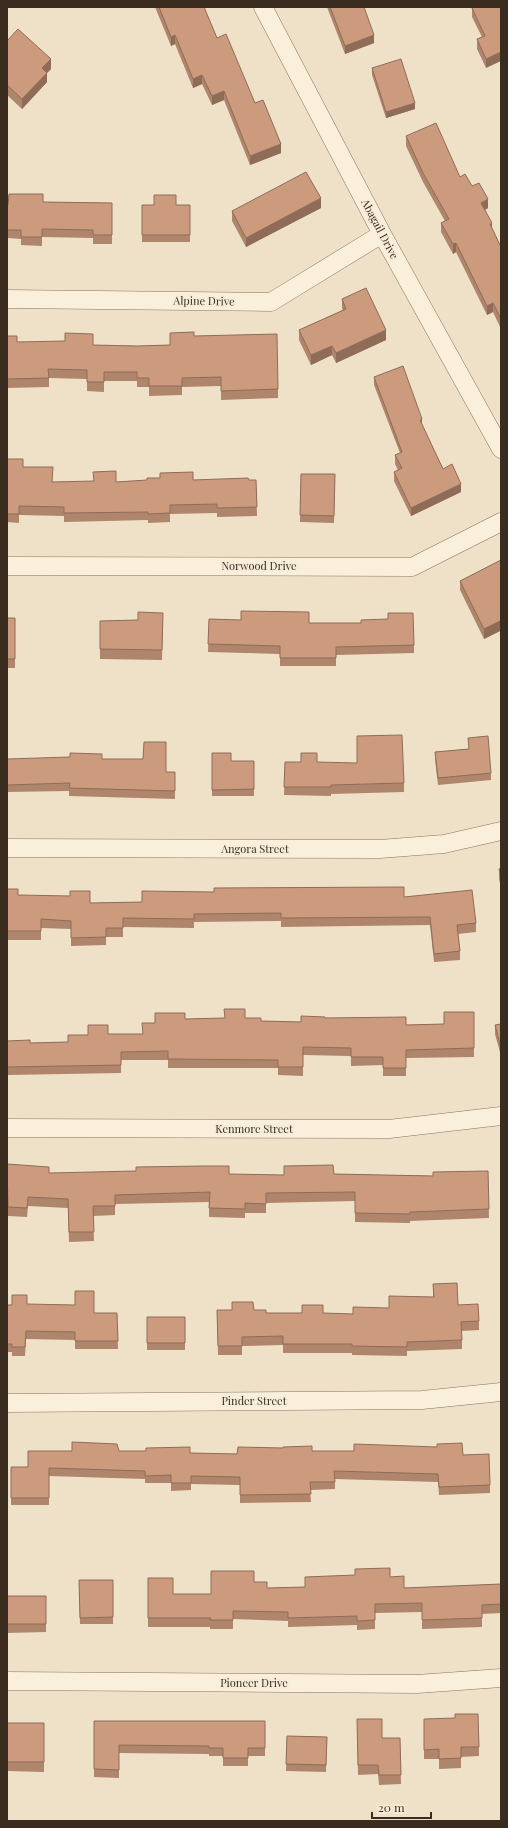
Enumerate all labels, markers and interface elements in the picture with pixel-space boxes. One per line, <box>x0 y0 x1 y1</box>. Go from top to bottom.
street label: Abagail Drive <box>358 195 403 262</box>
street label: Alpine Drive <box>172 292 235 309</box>
street label: Norwood Drive <box>222 558 297 573</box>
street label: Angora Street <box>220 841 289 856</box>
street label: Kenmore Street <box>215 1121 293 1136</box>
street label: Pinder Street <box>221 1393 287 1408</box>
street label: Pioneer Drive <box>220 1675 288 1690</box>
scale bar <box>372 1794 431 1820</box>
text: 20 m <box>378 1799 405 1815</box>

